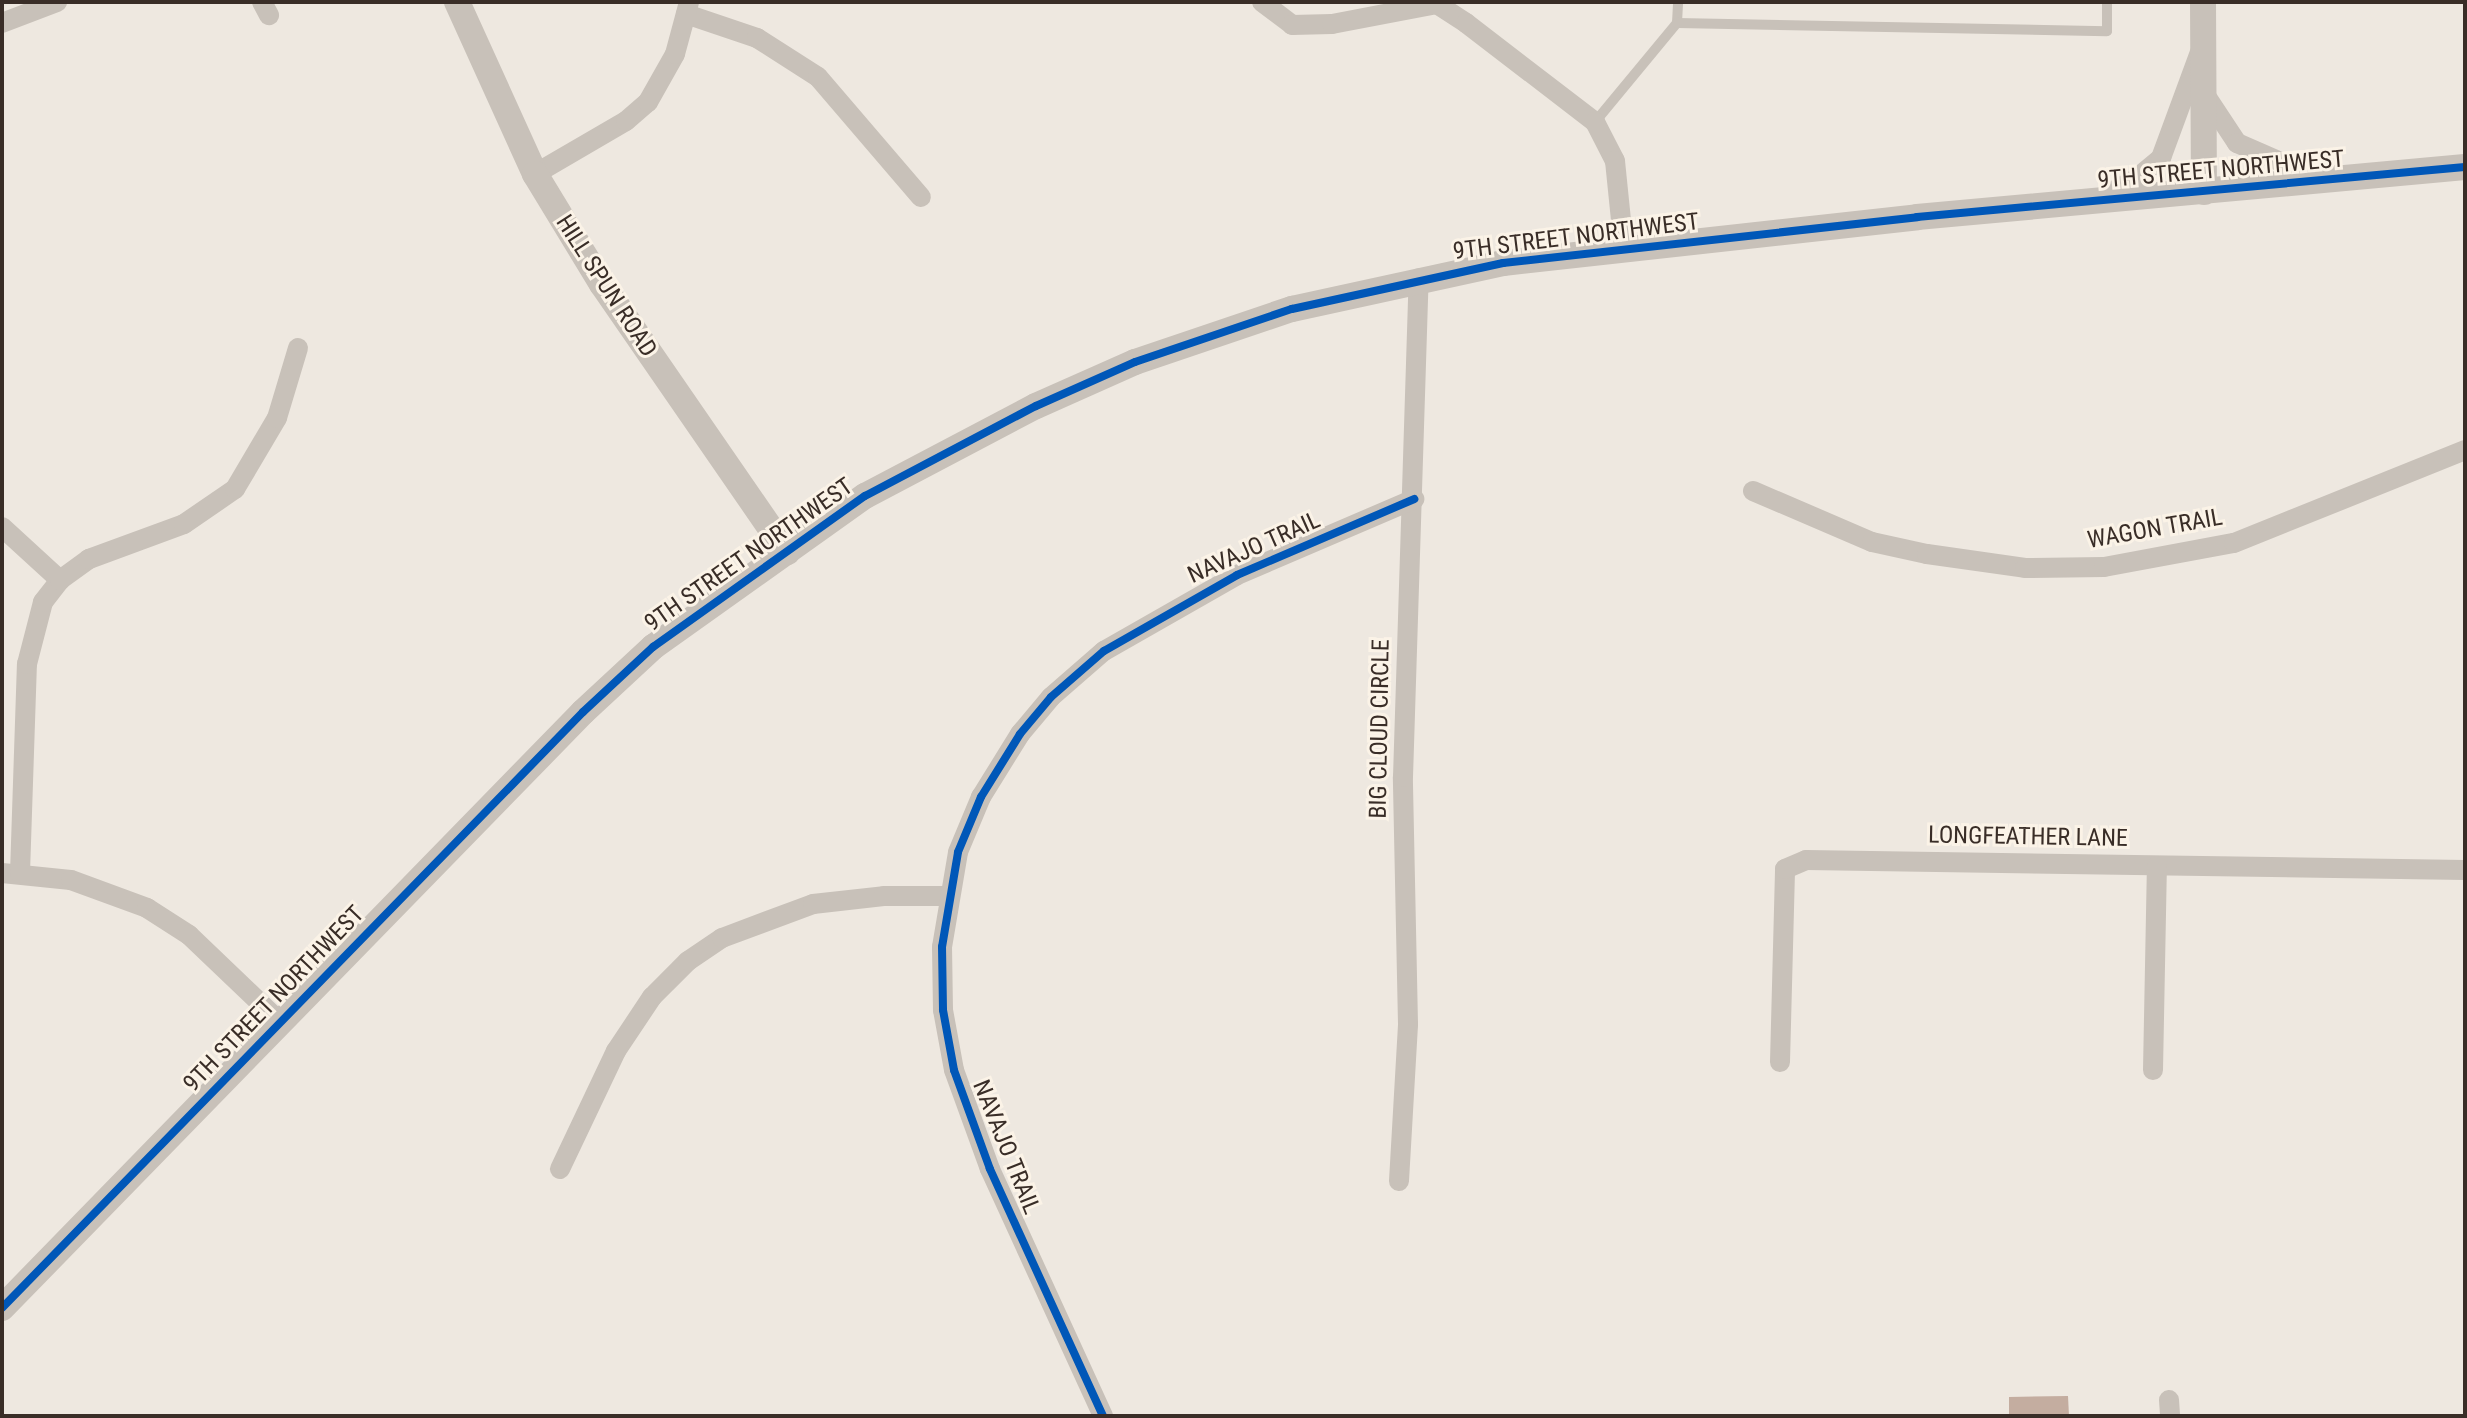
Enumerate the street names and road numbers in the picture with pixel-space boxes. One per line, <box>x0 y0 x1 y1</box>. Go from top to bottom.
street label: 9TH STREET NORTHWEST <box>2096 145 2346 195</box>
street label: 9TH STREET NORTHWEST <box>1451 208 1701 266</box>
street label: HILL SPUN ROAD <box>549 210 663 362</box>
street label: 9TH STREET NORTHWEST <box>639 472 859 638</box>
street label: WAGON TRAIL <box>2085 503 2225 555</box>
street label: NAVAJO TRAIL <box>1183 506 1325 590</box>
street label: BIG CLOUD CIRCLE <box>1364 639 1396 819</box>
street label: LONGFEATHER LANE <box>1928 821 2128 853</box>
street label: 9TH STREET NORTHWEST <box>177 900 371 1098</box>
street label: NAVAJO TRAIL <box>966 1076 1046 1218</box>

